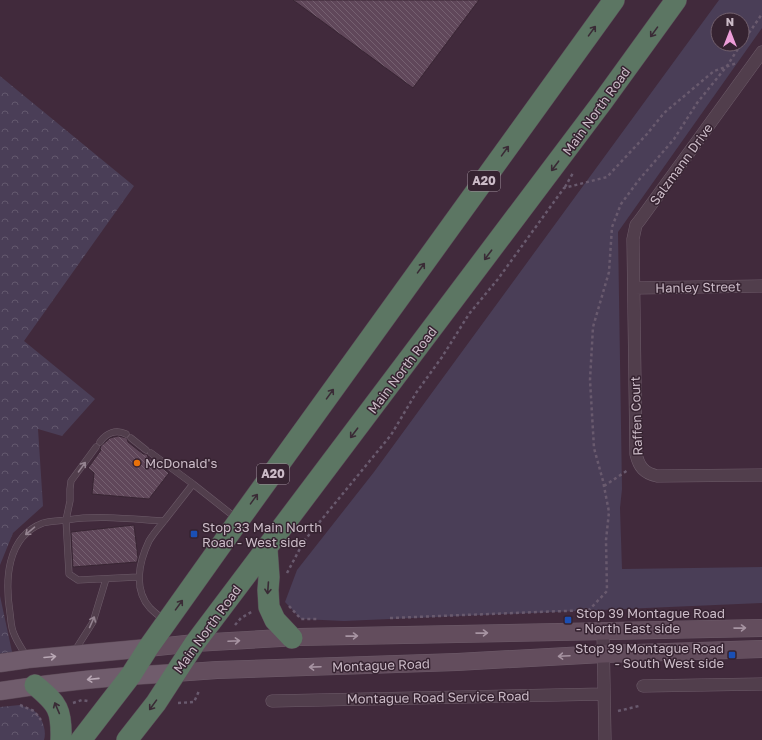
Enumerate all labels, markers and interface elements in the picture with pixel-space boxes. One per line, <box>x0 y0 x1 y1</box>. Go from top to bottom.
north arrow <box>710 12 750 52</box>
text: N <box>726 15 734 28</box>
one-way arrow <box>588 26 596 37</box>
one-way arrow <box>650 26 658 37</box>
street label: Main North Road <box>559 64 633 158</box>
street label: Salzmann Drive <box>646 120 716 208</box>
one-way arrow <box>501 146 509 157</box>
one-way arrow <box>551 160 559 171</box>
road number: A20 <box>468 171 500 191</box>
one-way arrow <box>483 250 492 261</box>
one-way arrow <box>417 263 425 274</box>
street label: Hanley Street <box>655 278 741 296</box>
street label: Main North Road <box>364 323 440 417</box>
street label: Raffen Court <box>627 376 645 456</box>
one-way arrow <box>326 388 334 399</box>
one-way arrow <box>350 427 358 438</box>
place label: McDonald's <box>145 455 217 471</box>
marker: McDonald's <box>132 458 142 468</box>
one-way arrow <box>77 462 86 473</box>
road number: A20 <box>257 464 289 484</box>
one-way arrow <box>250 494 258 505</box>
place label: Stop 33 Main North Road - West side <box>202 519 322 550</box>
one-way arrow <box>25 527 36 536</box>
marker: Stop 33 Main North Road - West side <box>189 529 199 539</box>
one-way arrow <box>265 581 272 594</box>
street label: Main North Road <box>170 582 244 676</box>
one-way arrow <box>175 600 183 611</box>
place label: Stop 39 Montague Road - North East side <box>576 605 725 636</box>
marker: Stop 39 Montague Road - North East side <box>563 615 573 625</box>
one-way arrow <box>89 616 96 628</box>
one-way arrow <box>733 624 746 632</box>
one-way arrow <box>475 630 488 637</box>
one-way arrow <box>345 632 358 640</box>
one-way arrow <box>227 637 240 645</box>
place label: Stop 39 Montague Road - South West side <box>575 640 724 671</box>
marker: Stop 39 Montague Road - South West side <box>727 650 737 660</box>
one-way arrow <box>558 652 571 659</box>
one-way arrow <box>43 653 56 661</box>
street label: Montague Road <box>332 655 430 675</box>
one-way arrow <box>309 663 322 670</box>
one-way arrow <box>87 676 100 683</box>
street label: Montague Road Service Road <box>346 687 530 707</box>
one-way arrow <box>149 700 158 711</box>
one-way arrow <box>52 703 60 715</box>

